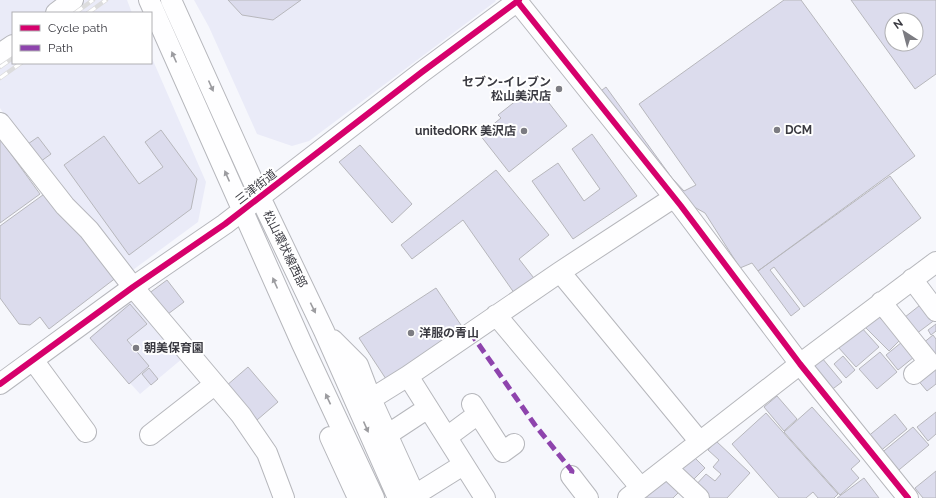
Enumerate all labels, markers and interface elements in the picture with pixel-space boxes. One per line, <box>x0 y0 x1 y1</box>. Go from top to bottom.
legend <box>12 12 152 64</box>
north arrow <box>884 12 924 52</box>
text: N <box>891 17 906 32</box>
text: Cycle path <box>48 21 107 35</box>
text: Path <box>48 41 73 55</box>
one-way arrow <box>171 51 177 62</box>
place label: セブン-イレブン 松山美沢店 <box>462 75 551 103</box>
one-way arrow <box>208 81 214 92</box>
marker: セブン-イレブン 松山美沢店 <box>554 84 564 94</box>
place label: DCM <box>785 123 812 137</box>
place label: unitedORK 美沢店 <box>415 124 516 138</box>
marker: DCM <box>772 125 782 135</box>
marker: unitedORK 美沢店 <box>519 126 529 136</box>
street label: 三津街道 <box>233 167 279 207</box>
one-way arrow <box>224 170 230 181</box>
street label: 松山環状線西部 <box>260 208 310 290</box>
one-way arrow <box>271 276 277 288</box>
one-way arrow <box>310 302 316 314</box>
place label: 洋服の青山 <box>419 326 479 340</box>
marker: 洋服の青山 <box>406 328 416 338</box>
place label: 朝美保育園 <box>144 341 204 355</box>
marker: 朝美保育園 <box>131 343 141 353</box>
one-way arrow <box>325 394 331 405</box>
one-way arrow <box>364 421 370 433</box>

